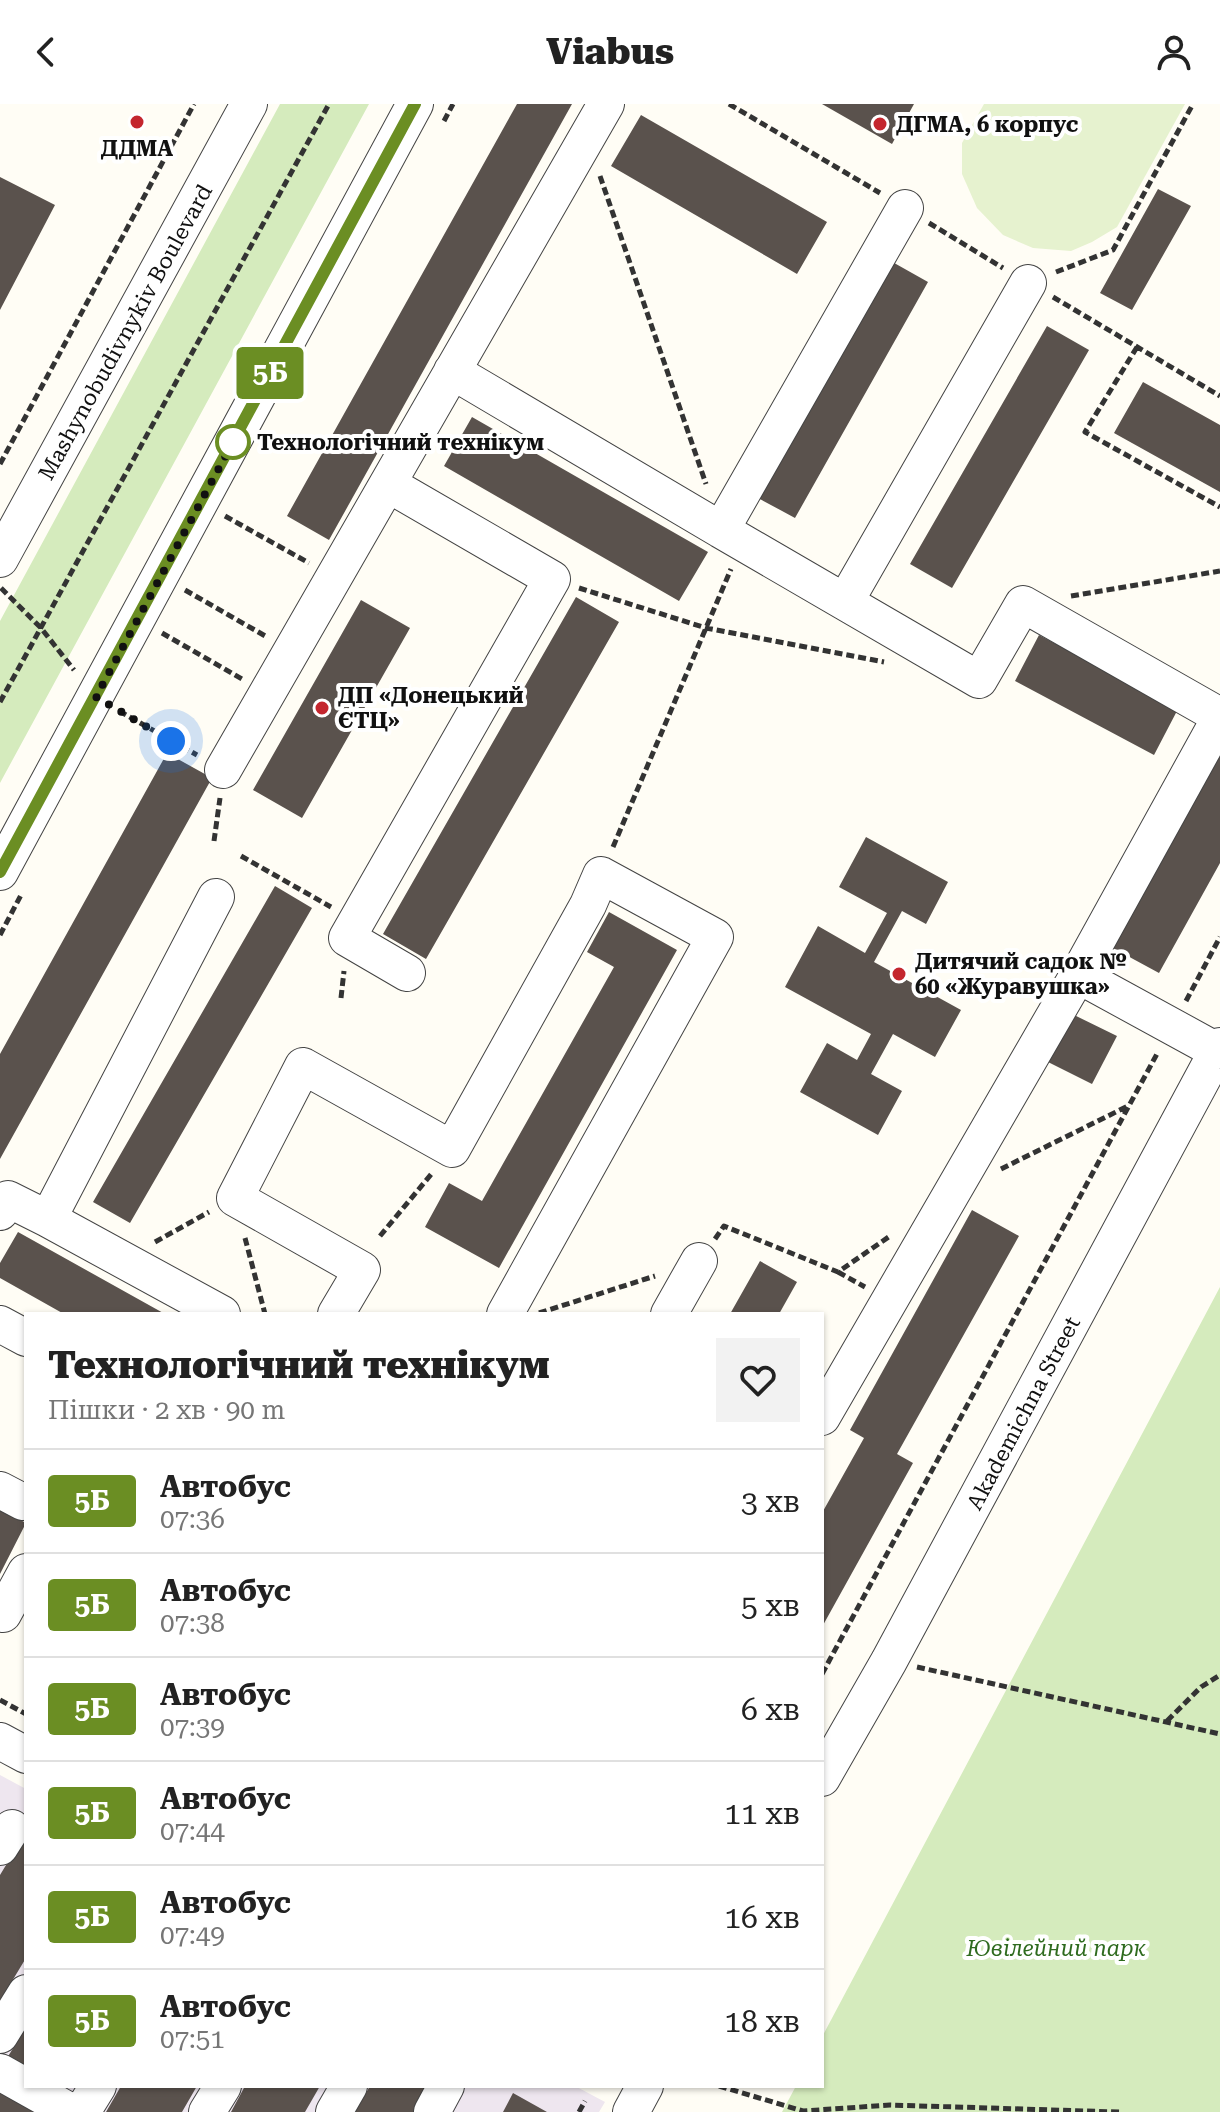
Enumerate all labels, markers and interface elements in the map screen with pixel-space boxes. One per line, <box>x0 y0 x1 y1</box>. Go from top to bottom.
icon: back <box>24 30 68 74</box>
icon: person <box>1152 30 1196 74</box>
text: Viabus <box>546 31 674 73</box>
place label: ДГМА, 6 корпус <box>896 112 1079 137</box>
marker: ДДМА <box>128 113 146 131</box>
marker: ДГМА, 6 корпус <box>871 115 889 133</box>
place label: ДДМА <box>101 136 173 161</box>
street label: Mashynobudivnykiv Boulevard <box>34 180 217 484</box>
line badge: 5Б <box>234 347 306 399</box>
text: 5Б <box>252 356 288 389</box>
marker: Технологічний технікум <box>216 425 250 459</box>
place label: Технологічний технікум <box>257 430 544 455</box>
place label: ДП «Донецький ЄТЦ» <box>338 683 524 733</box>
marker: ДП «Донецький ЄТЦ» <box>313 699 331 717</box>
your location <box>151 721 191 761</box>
place label: Дитячий садок № 60 «Журавушка» <box>915 949 1127 999</box>
marker: Дитячий садок № 60 «Журавушка» <box>890 965 908 983</box>
street label: Akademichna Street <box>962 1312 1085 1514</box>
button: heart <box>716 1338 800 1422</box>
text: Технологічний технікум <box>48 1343 550 1387</box>
text: Пішки · 2 хв · 90 m <box>48 1395 285 1425</box>
text: Автобус <box>160 1469 291 1504</box>
text: 5Б <box>74 1484 110 1517</box>
text: 3 хв <box>741 1484 800 1519</box>
text: 07:36 <box>160 1504 225 1534</box>
text: Автобус <box>160 1573 291 1608</box>
text: 5Б <box>74 1588 110 1621</box>
text: 5 хв <box>741 1588 800 1623</box>
text: 07:38 <box>160 1608 225 1638</box>
text: Автобус <box>160 1677 291 1712</box>
text: 5Б <box>74 1692 110 1725</box>
text: 6 хв <box>741 1692 800 1727</box>
text: 07:39 <box>160 1712 225 1742</box>
text: Автобус <box>160 1781 291 1816</box>
text: 5Б <box>74 1796 110 1829</box>
text: 11 хв <box>724 1796 800 1831</box>
text: 07:44 <box>160 1816 225 1846</box>
text: Автобус <box>160 1885 291 1920</box>
text: 5Б <box>74 1900 110 1933</box>
text: 16 хв <box>724 1900 800 1935</box>
text: 07:49 <box>160 1920 225 1950</box>
park label: Ювілейний парк <box>965 1936 1146 1961</box>
text: Автобус <box>160 1989 291 2024</box>
text: 5Б <box>74 2004 110 2037</box>
text: 18 хв <box>724 2004 800 2039</box>
text: 07:51 <box>160 2024 225 2054</box>

